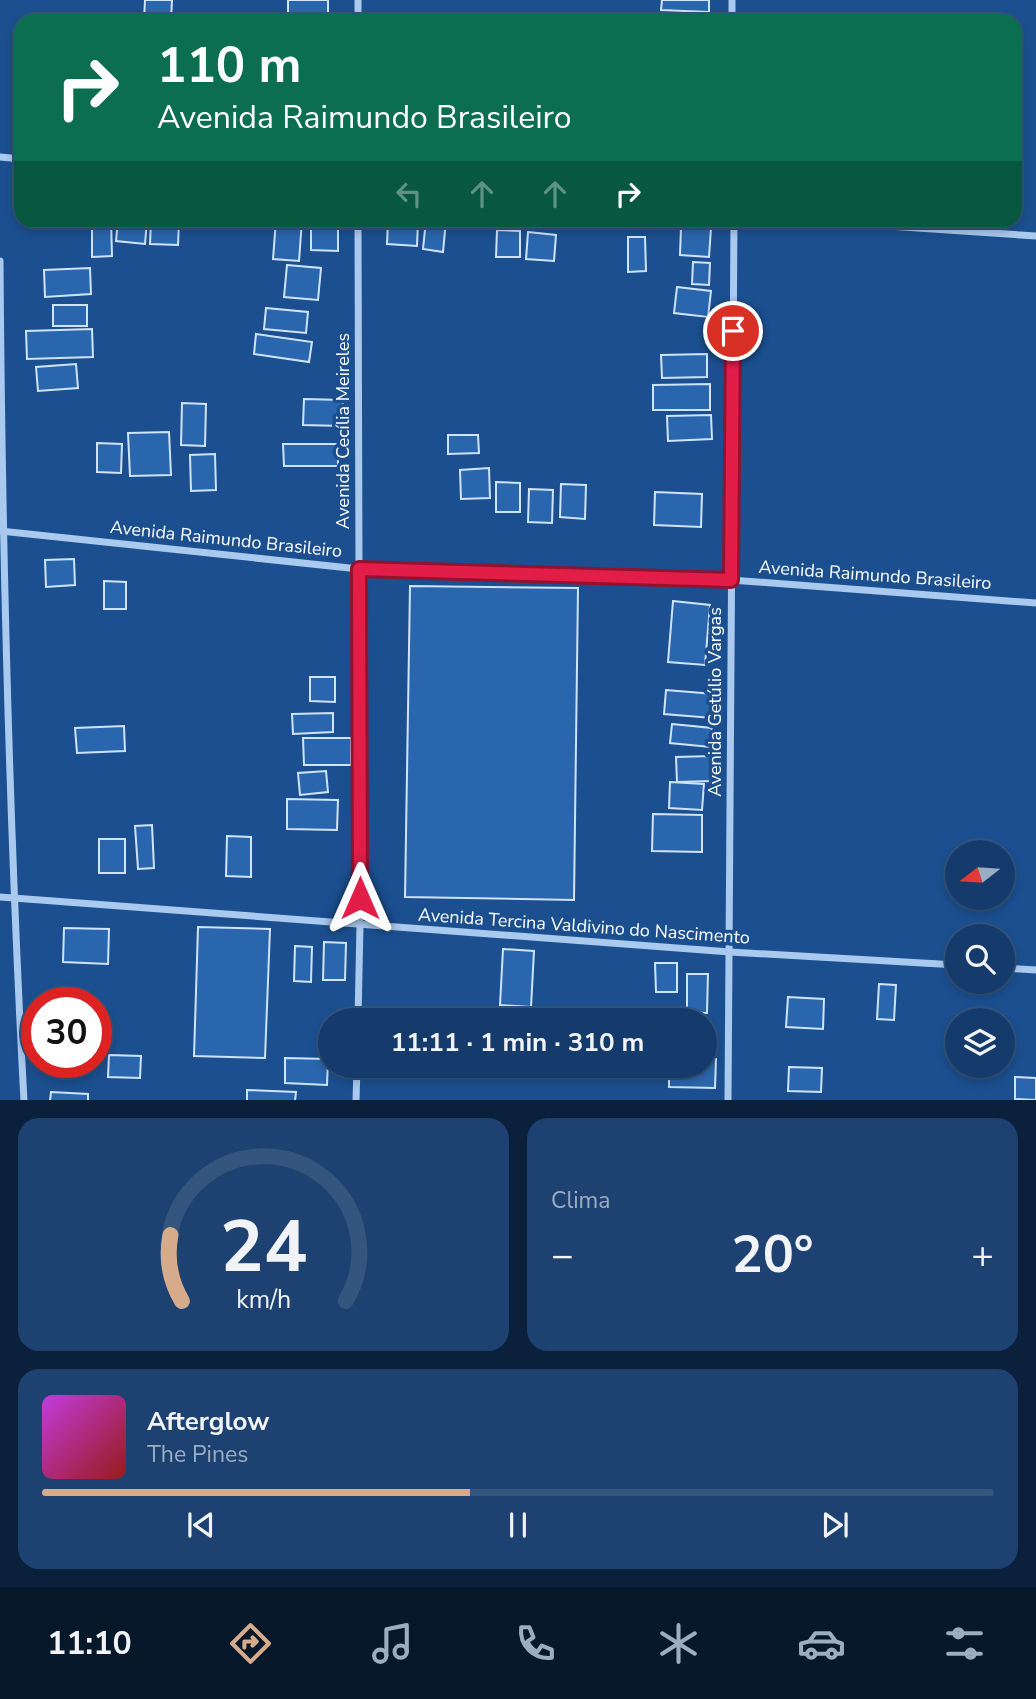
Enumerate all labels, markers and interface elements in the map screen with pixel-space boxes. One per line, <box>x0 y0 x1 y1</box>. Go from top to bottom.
text: 110 m <box>157 32 301 99</box>
icon: right <box>42 42 133 133</box>
text: Avenida Raimundo Brasileiro <box>157 96 572 139</box>
icon: left <box>390 175 428 213</box>
icon: ahead <box>463 175 501 213</box>
icon: ahead <box>536 175 574 213</box>
icon: right <box>609 175 647 213</box>
pin <box>703 301 763 361</box>
icon: arrive <box>714 312 752 350</box>
street label: Avenida Cecília Meireles <box>331 333 355 529</box>
street label: Avenida Raimundo Brasileiro <box>109 515 343 563</box>
street label: Avenida Raimundo Brasileiro <box>758 555 992 595</box>
street label: Avenida Getúlio Vargas <box>703 607 727 797</box>
north arrow <box>945 840 1015 910</box>
map controls <box>945 840 1015 1078</box>
position arrow <box>323 861 397 935</box>
street label: Avenida Tercina Valdivino do Nascimento <box>417 902 751 950</box>
button: search <box>945 924 1015 994</box>
speed limit sign: 30 <box>21 987 112 1078</box>
button: layers <box>945 1008 1015 1078</box>
text: 11:11 · 1 min · 310 m <box>391 1025 644 1060</box>
text: Clima <box>551 1185 611 1216</box>
text: 24 <box>220 1197 307 1297</box>
text: 20° <box>731 1219 814 1290</box>
text: − <box>551 1230 574 1281</box>
text: + <box>971 1230 994 1281</box>
text: km/h <box>236 1282 291 1316</box>
text: Afterglow <box>147 1404 270 1439</box>
text: The Pines <box>147 1439 248 1470</box>
icon: previous <box>182 1506 220 1544</box>
icon: pause <box>499 1506 537 1544</box>
icon: next <box>816 1506 854 1544</box>
icon: directions <box>226 1619 275 1668</box>
icon: music <box>368 1619 417 1668</box>
icon: phone <box>511 1619 560 1668</box>
icon: climate <box>654 1619 703 1668</box>
icon: car <box>797 1619 846 1668</box>
icon: filters <box>940 1619 989 1668</box>
text: 11:10 <box>47 1622 132 1665</box>

